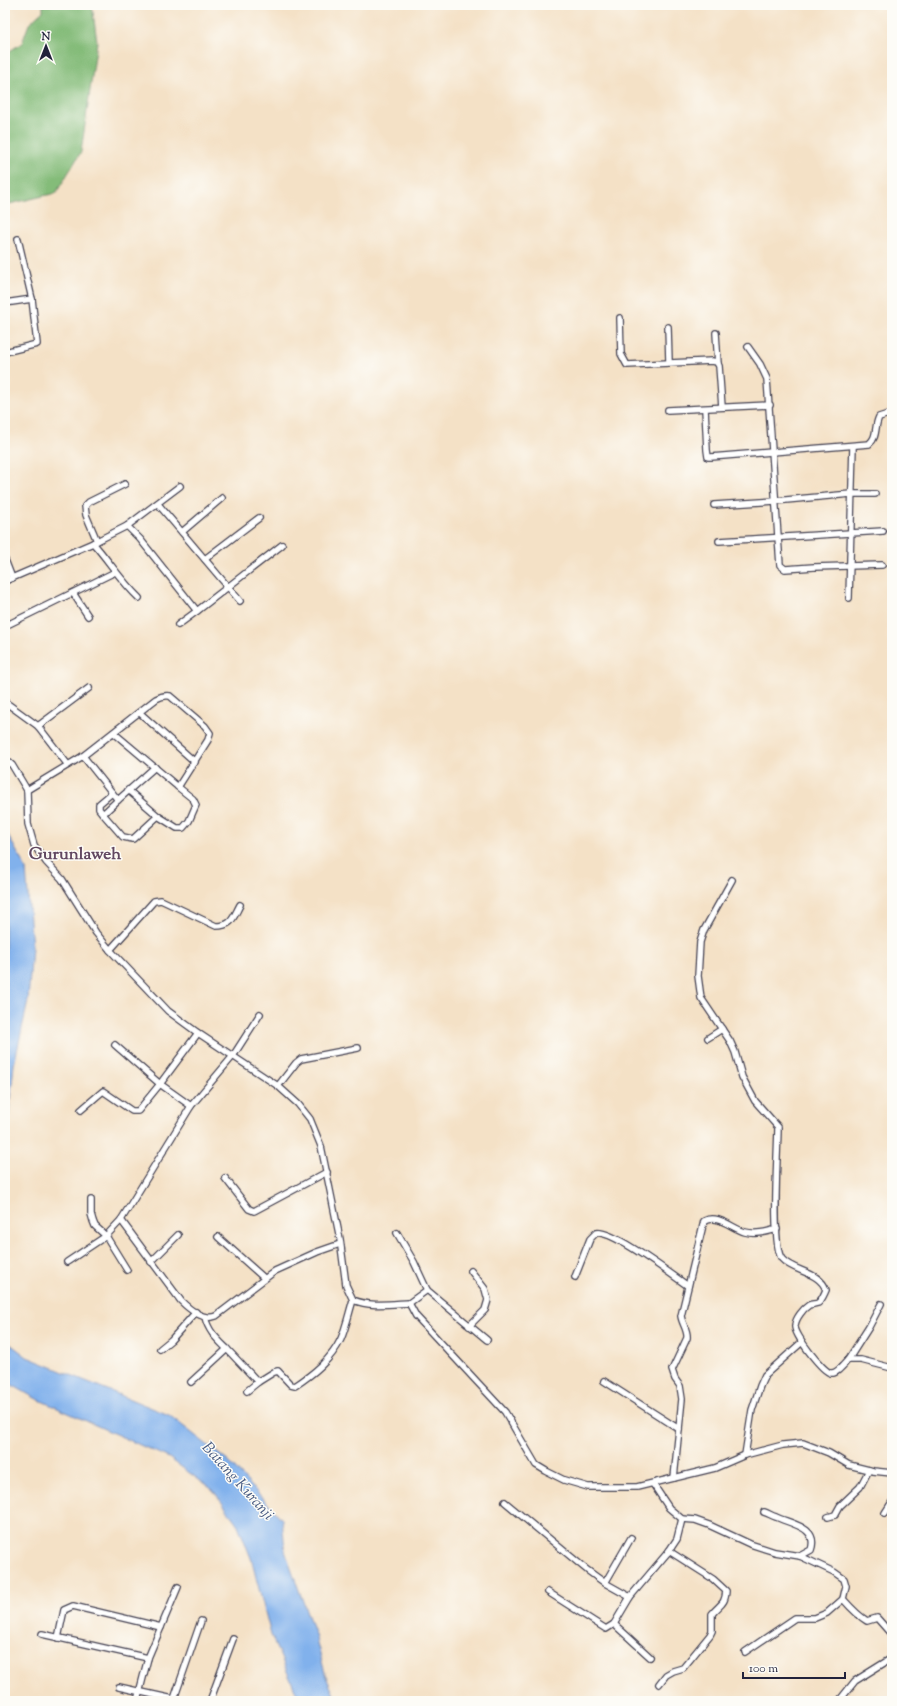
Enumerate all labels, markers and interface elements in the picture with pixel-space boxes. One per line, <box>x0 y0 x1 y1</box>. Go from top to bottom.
north arrow <box>26 26 66 66</box>
text: N <box>41 29 51 45</box>
district label: Gurunlaweh <box>29 843 121 867</box>
water label: Batang Kuranji <box>196 1437 279 1526</box>
scale bar <box>743 1654 845 1680</box>
text: 100 m <box>749 1660 778 1678</box>

